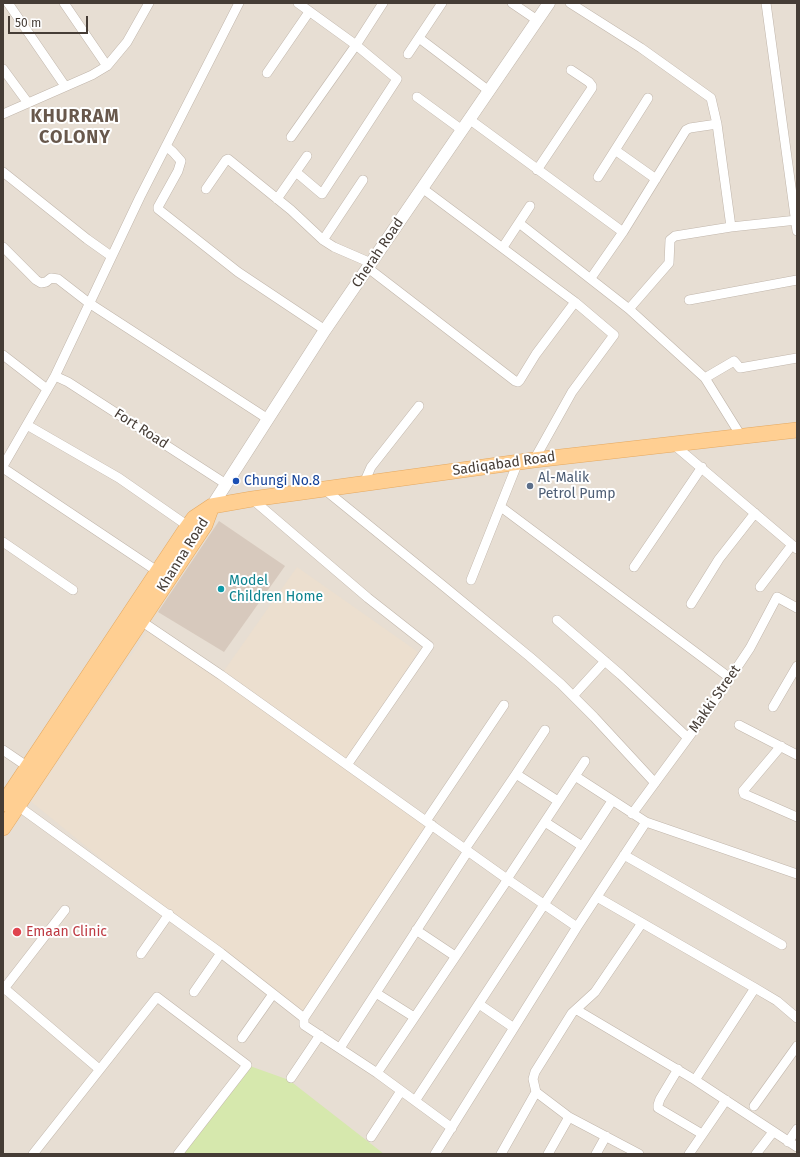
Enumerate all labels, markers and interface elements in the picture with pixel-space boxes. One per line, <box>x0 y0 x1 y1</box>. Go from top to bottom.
scale bar <box>10 8 90 34</box>
text: 50 m <box>15 16 41 30</box>
district label: KHURRAM COLONY <box>30 106 120 148</box>
street label: Cherah Road <box>349 215 407 291</box>
street label: Fort Road <box>111 405 171 453</box>
street label: Sadiqabad Road <box>451 448 557 480</box>
place label: Al-Malik Petrol Pump <box>538 470 616 502</box>
place label: Chungi No.8 <box>244 473 320 489</box>
marker: Chungi No.8 <box>231 476 241 486</box>
marker: Al-Malik Petrol Pump <box>525 481 535 491</box>
street label: Khanna Road <box>154 515 212 595</box>
place label: Model Children Home <box>229 573 323 606</box>
marker: Model Children Home <box>216 584 226 594</box>
street label: Makki Street <box>686 662 744 736</box>
place label: Emaan Clinic <box>26 924 107 940</box>
marker: Emaan Clinic <box>11 926 23 938</box>

